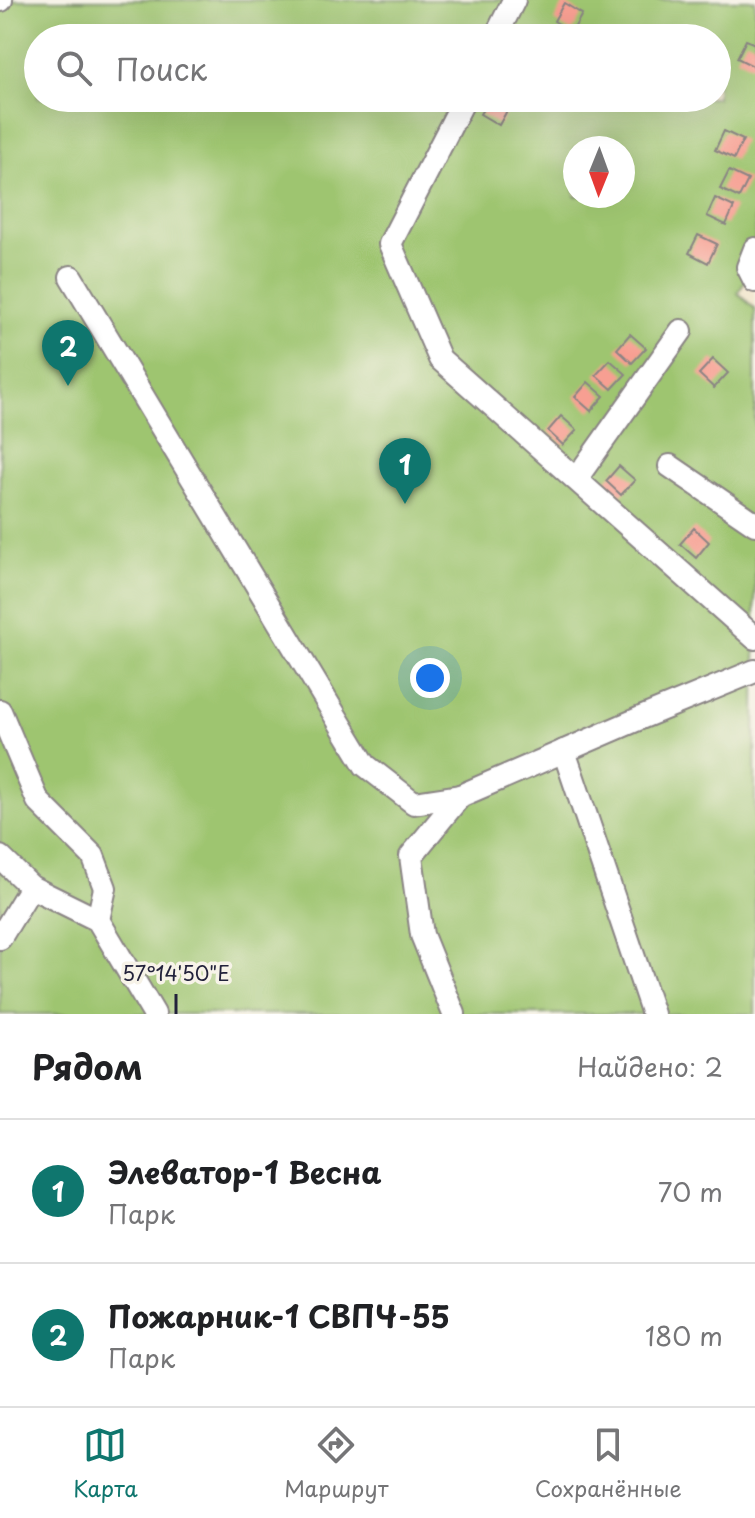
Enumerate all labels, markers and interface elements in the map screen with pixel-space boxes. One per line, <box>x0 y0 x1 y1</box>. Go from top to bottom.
search box <box>24 24 731 112</box>
icon: search <box>52 46 96 90</box>
text: Поиск <box>116 46 207 91</box>
north arrow <box>563 136 635 208</box>
pin: 2 <box>42 320 94 386</box>
pin: 1 <box>379 438 431 504</box>
your location <box>410 658 450 698</box>
text: 57°14'50"E <box>122 958 230 988</box>
text: Рядом <box>32 1040 143 1092</box>
text: Найдено: 2 <box>577 1047 723 1086</box>
text: Элеватор-1 Весна <box>108 1149 381 1194</box>
text: 1 <box>52 1172 64 1211</box>
text: 70 m <box>658 1172 723 1211</box>
text: Парк <box>108 1194 175 1233</box>
text: Пожарник-1 СВПЧ-55 <box>108 1293 450 1338</box>
text: 2 <box>49 1316 67 1355</box>
text: 180 m <box>645 1316 723 1355</box>
text: Парк <box>108 1338 175 1377</box>
tab: Карта <box>73 1423 138 1504</box>
tab: Маршрут <box>284 1423 388 1504</box>
tab: Сохранённые <box>535 1423 682 1504</box>

